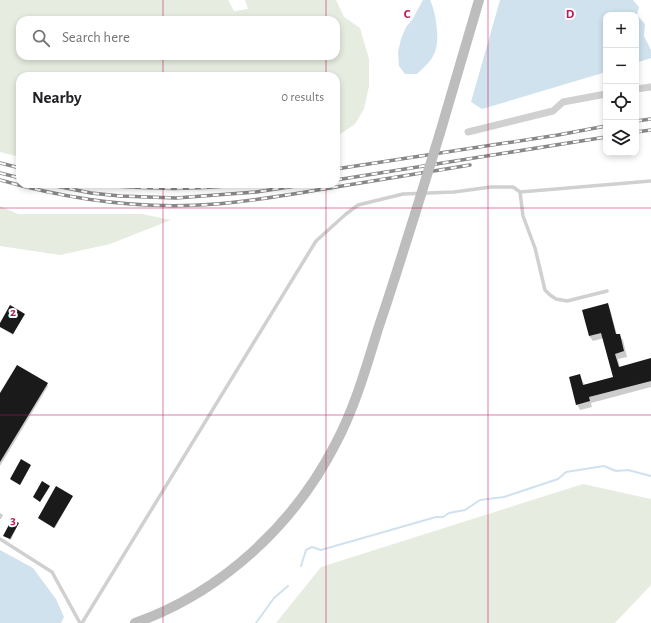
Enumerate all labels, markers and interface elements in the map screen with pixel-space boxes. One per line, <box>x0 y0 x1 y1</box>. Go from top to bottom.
text: C <box>404 8 411 21</box>
text: D <box>566 8 575 21</box>
map controls <box>603 12 639 156</box>
button: + <box>603 12 639 48</box>
search box <box>16 16 340 60</box>
icon: search <box>30 27 52 49</box>
text: Search here <box>62 30 130 45</box>
button: − <box>603 48 639 84</box>
button: locate <box>603 84 639 120</box>
text: Nearby <box>32 89 82 106</box>
text: 0 results <box>281 91 324 104</box>
button: layers <box>603 120 639 156</box>
text: 2 <box>10 306 16 319</box>
text: 3 <box>10 514 16 527</box>

